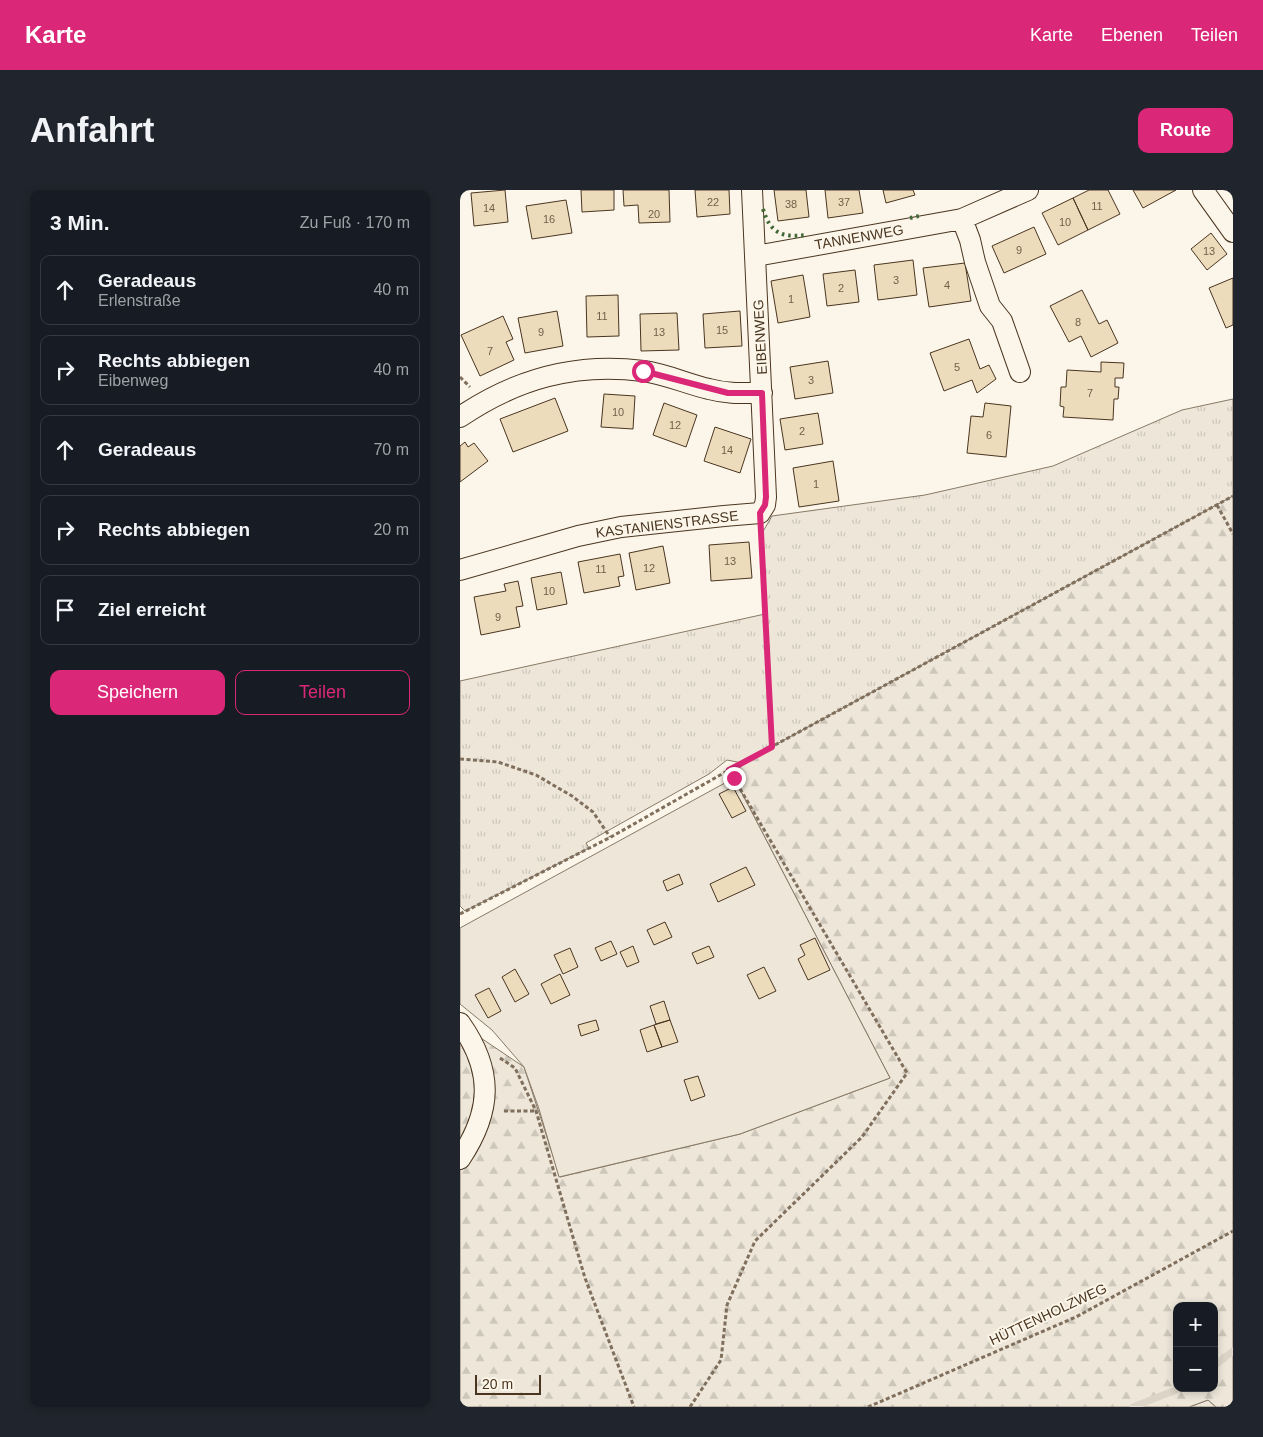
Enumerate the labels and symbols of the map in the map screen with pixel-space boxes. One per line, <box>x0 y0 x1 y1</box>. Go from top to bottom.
house number: 22 <box>707 196 719 208</box>
house number: 37 <box>838 196 850 208</box>
house number: 38 <box>785 198 797 210</box>
house number: 11 <box>1091 200 1103 212</box>
house number: 14 <box>483 202 495 214</box>
house number: 20 <box>648 208 660 220</box>
house number: 16 <box>543 213 555 225</box>
house number: 10 <box>1059 216 1071 228</box>
street label: TANNENWEG <box>813 221 905 253</box>
house number: 9 <box>1016 244 1022 256</box>
house number: 13 <box>1203 245 1215 257</box>
house number: 3 <box>893 274 899 286</box>
house number: 4 <box>944 279 950 291</box>
house number: 2 <box>838 282 844 294</box>
house number: 1 <box>788 293 794 305</box>
street label: EIBENWEG <box>750 299 770 375</box>
house number: 11 <box>596 310 608 322</box>
house number: 8 <box>1075 316 1081 328</box>
house number: 15 <box>716 324 728 336</box>
house number: 9 <box>538 326 544 338</box>
house number: 13 <box>653 326 665 338</box>
house number: 7 <box>487 345 493 357</box>
route start <box>632 360 655 383</box>
house number: 5 <box>954 361 960 373</box>
house number: 3 <box>808 374 814 386</box>
house number: 7 <box>1087 387 1093 399</box>
house number: 10 <box>612 406 624 418</box>
house number: 12 <box>669 419 681 431</box>
house number: 2 <box>799 425 805 437</box>
house number: 6 <box>986 429 992 441</box>
house number: 14 <box>721 444 733 456</box>
house number: 1 <box>813 478 819 490</box>
street label: KASTANIENSTRASSE <box>595 507 739 541</box>
house number: 13 <box>724 555 736 567</box>
house number: 12 <box>643 562 655 574</box>
house number: 11 <box>595 563 607 575</box>
house number: 10 <box>543 585 555 597</box>
house number: 9 <box>495 611 501 623</box>
route end <box>723 767 746 790</box>
street label: HÜTTENHOLZWEG <box>986 1279 1109 1348</box>
scale bar <box>475 1372 541 1395</box>

